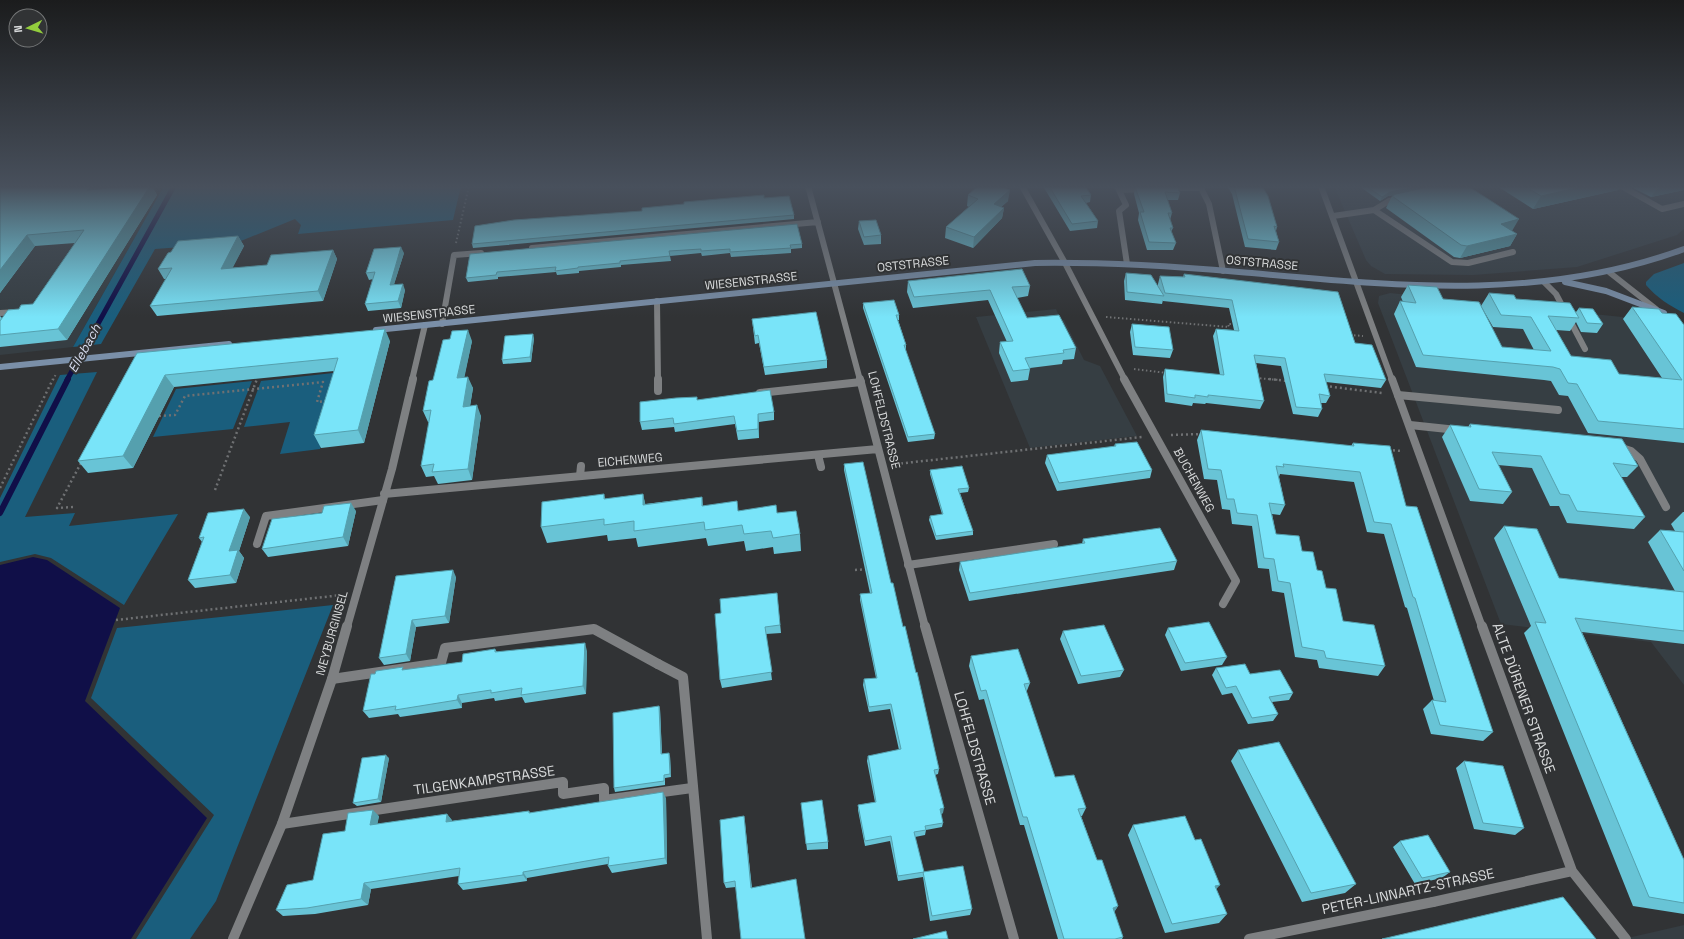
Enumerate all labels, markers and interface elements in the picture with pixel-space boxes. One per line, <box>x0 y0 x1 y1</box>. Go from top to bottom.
north arrow <box>8 8 48 48</box>
text: N <box>11 25 25 33</box>
street label: OSTSTRASSE <box>876 252 950 276</box>
street label: OSTSTRASSE <box>1225 252 1299 274</box>
street label: WIESENSTRASSE <box>704 268 798 294</box>
street label: WIESENSTRASSE <box>382 301 476 327</box>
water label: Ellebach <box>64 320 105 375</box>
street label: LOHFELDSTRASSE <box>864 369 904 471</box>
street label: BUCHENWEG <box>1170 445 1218 515</box>
street label: EICHENWEG <box>597 449 663 471</box>
street label: MEYBURGINSEL <box>312 588 352 677</box>
street label: ALTE DÜRENER STRASSE <box>1488 620 1560 776</box>
street label: LOHFELDSTRASSE <box>950 689 1000 807</box>
street label: TILGENKAMPSTRASSE <box>412 761 556 799</box>
street label: PETER-LINNARTZ-STRASSE <box>1320 864 1496 918</box>

